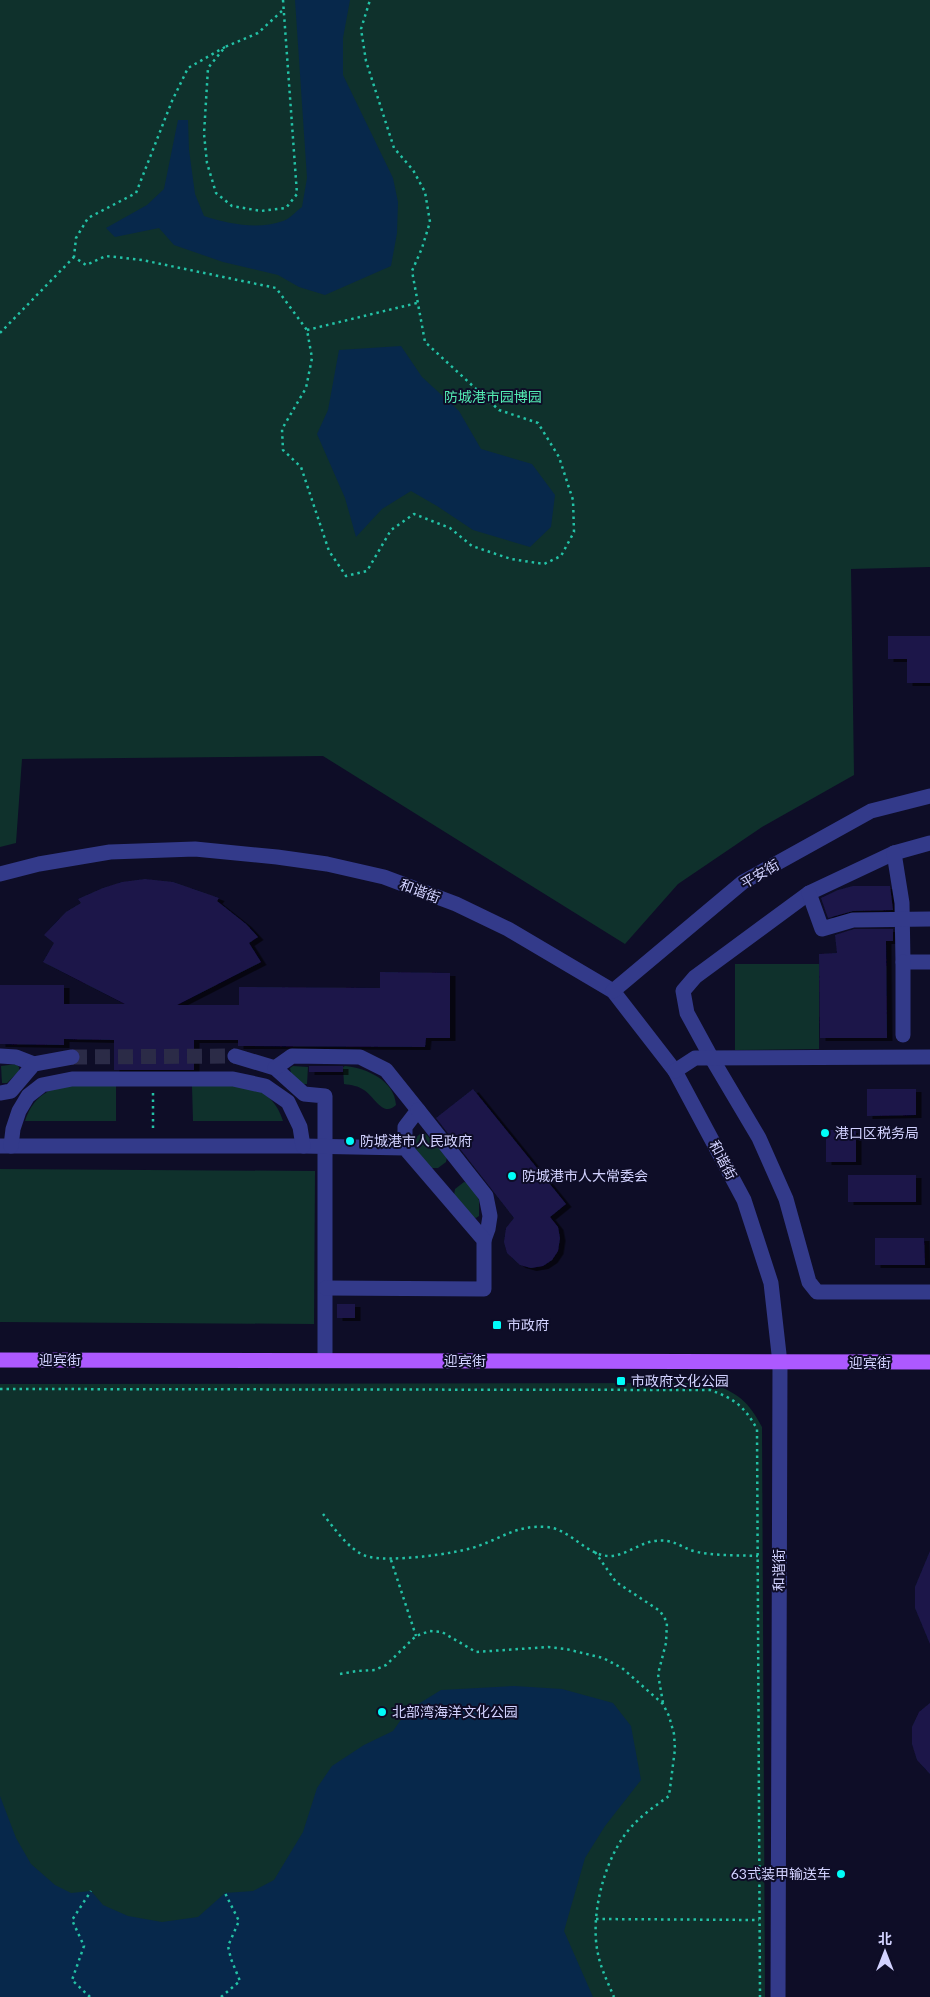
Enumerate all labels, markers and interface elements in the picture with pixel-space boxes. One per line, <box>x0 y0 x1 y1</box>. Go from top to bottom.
park label: 防城港市园博园 <box>444 388 542 405</box>
street label: 平安街 <box>737 855 782 892</box>
street label: 和谐街 <box>398 875 443 906</box>
place label: 港口区税务局 <box>835 1124 919 1141</box>
marker: 港口区税务局 <box>819 1127 831 1139</box>
place label: 防城港市人民政府 <box>360 1132 472 1149</box>
marker: 防城港市人民政府 <box>344 1135 356 1147</box>
street label: 和谐街 <box>706 1137 741 1182</box>
place label: 防城港市人大常委会 <box>522 1167 648 1184</box>
marker: 防城港市人大常委会 <box>506 1170 518 1182</box>
place label: 市政府 <box>507 1316 549 1333</box>
marker: 市政府 <box>491 1319 503 1331</box>
street label: 迎宾街 <box>39 1351 81 1368</box>
street label: 迎宾街 <box>444 1352 486 1369</box>
street label: 迎宾街 <box>849 1354 891 1371</box>
place label: 市政府文化公园 <box>631 1372 729 1389</box>
marker: 市政府文化公园 <box>615 1375 627 1387</box>
street label: 和谐街 <box>770 1549 787 1591</box>
place label: 北部湾海洋文化公园 <box>392 1703 518 1720</box>
marker: 北部湾海洋文化公园 <box>376 1706 388 1718</box>
place label: 63式装甲输送车 <box>731 1865 831 1882</box>
marker: 63式装甲输送车 <box>835 1868 847 1880</box>
north arrow <box>860 1927 910 1977</box>
text: 北 <box>878 1930 892 1947</box>

